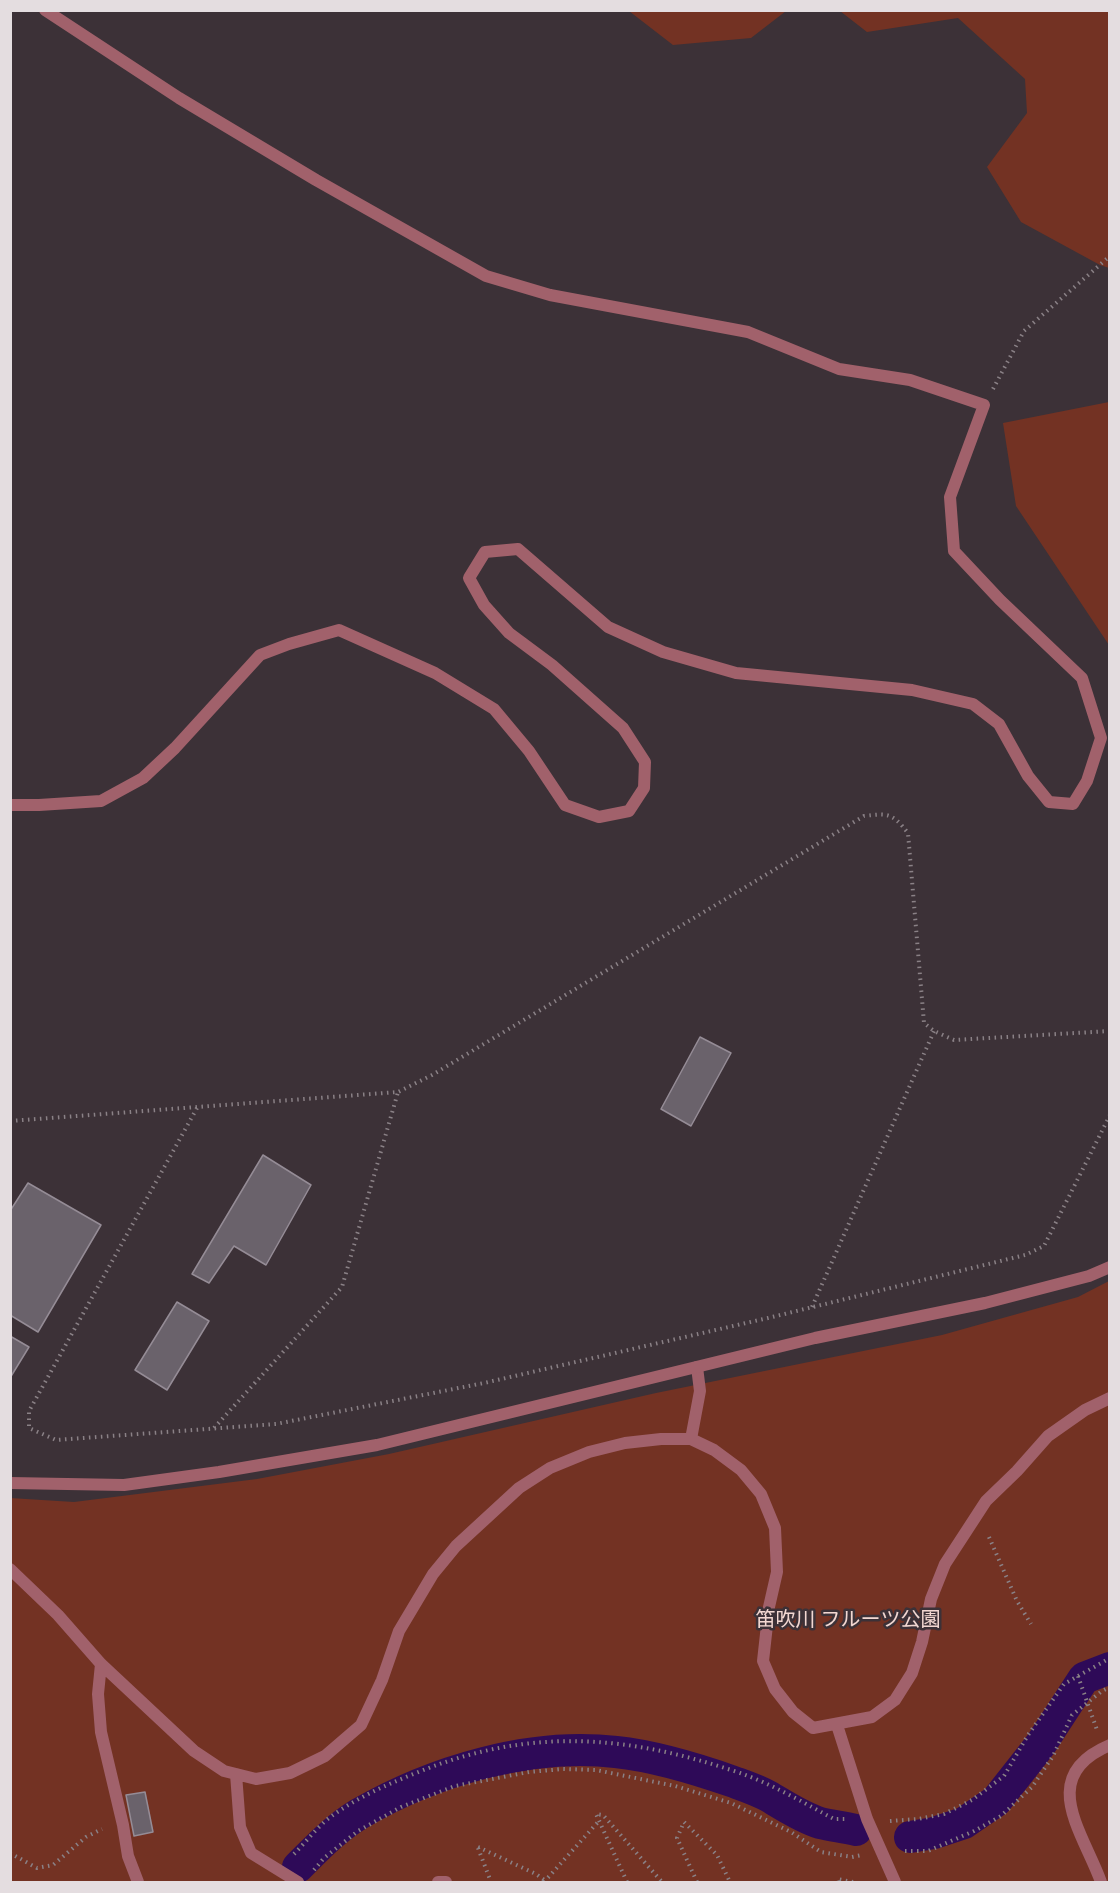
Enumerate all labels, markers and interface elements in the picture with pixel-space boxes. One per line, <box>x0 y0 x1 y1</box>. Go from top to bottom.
park label: 笛吹川 フルーツ公園 <box>755 1609 941 1633</box>

